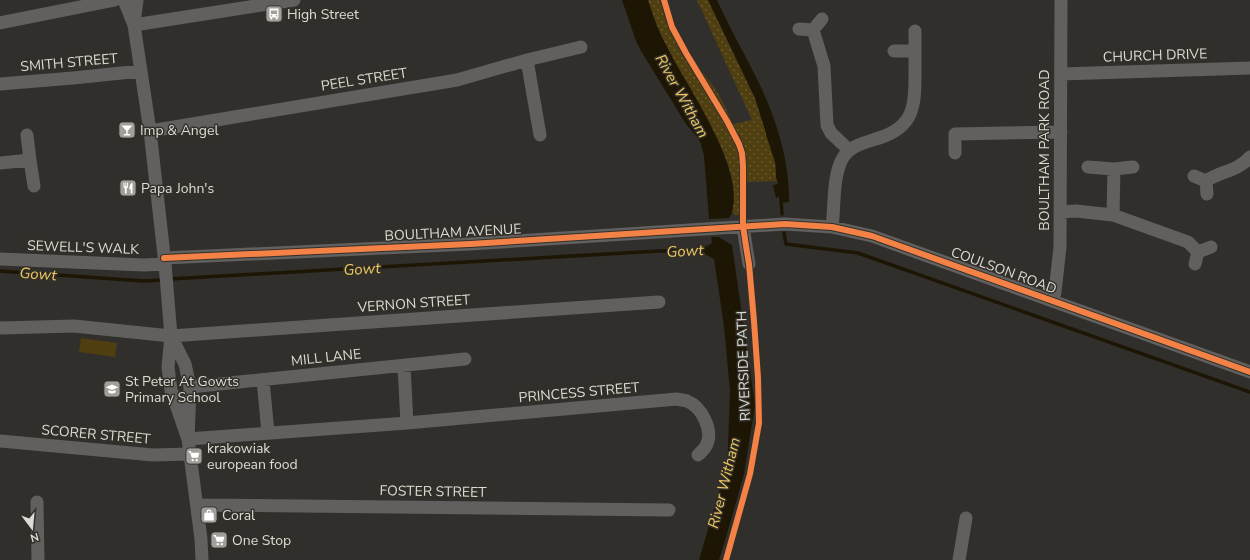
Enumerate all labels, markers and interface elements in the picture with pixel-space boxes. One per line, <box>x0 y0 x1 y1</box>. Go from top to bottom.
bus stop icon: High Street <box>264 4 284 24</box>
place label: High Street <box>287 5 359 24</box>
street label: CHURCH DRIVE <box>1103 44 1208 67</box>
street label: SMITH STREET <box>20 49 119 76</box>
water label: River Witham <box>651 51 713 141</box>
street label: PEEL STREET <box>320 63 409 96</box>
street label: BOULTHAM PARK ROAD <box>1035 69 1054 231</box>
bar icon: Imp & Angel <box>117 120 137 140</box>
place label: Imp & Angel <box>140 121 219 140</box>
restaurant icon: Papa John's <box>118 178 138 198</box>
place label: Papa John's <box>141 179 214 198</box>
street label: BOULTHAM AVENUE <box>384 219 522 246</box>
street label: SEWELL'S WALK <box>27 236 140 259</box>
water label: Gowt <box>666 240 705 262</box>
street label: COULSON ROAD <box>948 243 1059 298</box>
water label: Gowt <box>343 258 382 280</box>
water label: Gowt <box>19 263 58 285</box>
street label: VERNON STREET <box>356 290 472 317</box>
street label: RIVERSIDE PATH <box>732 310 755 422</box>
street label: MILL LANE <box>290 344 362 371</box>
place label: St Peter At Gowts Primary School <box>125 372 239 407</box>
street label: PRINCESS STREET <box>518 378 641 407</box>
school or university icon: St Peter At Gowts Primary School <box>102 379 122 399</box>
street label: SCORER STREET <box>40 420 152 449</box>
water label: River Witham <box>703 436 745 530</box>
place label: krakowiak european food <box>207 439 298 474</box>
supermarket icon: krakowiak european food <box>184 446 204 466</box>
street label: FOSTER STREET <box>379 481 487 502</box>
shop icon: Coral <box>199 505 219 525</box>
place label: Coral <box>222 506 256 525</box>
north arrow <box>12 508 52 548</box>
text: N <box>29 529 41 545</box>
supermarket icon: One Stop <box>209 530 229 550</box>
place label: One Stop <box>232 531 291 550</box>

